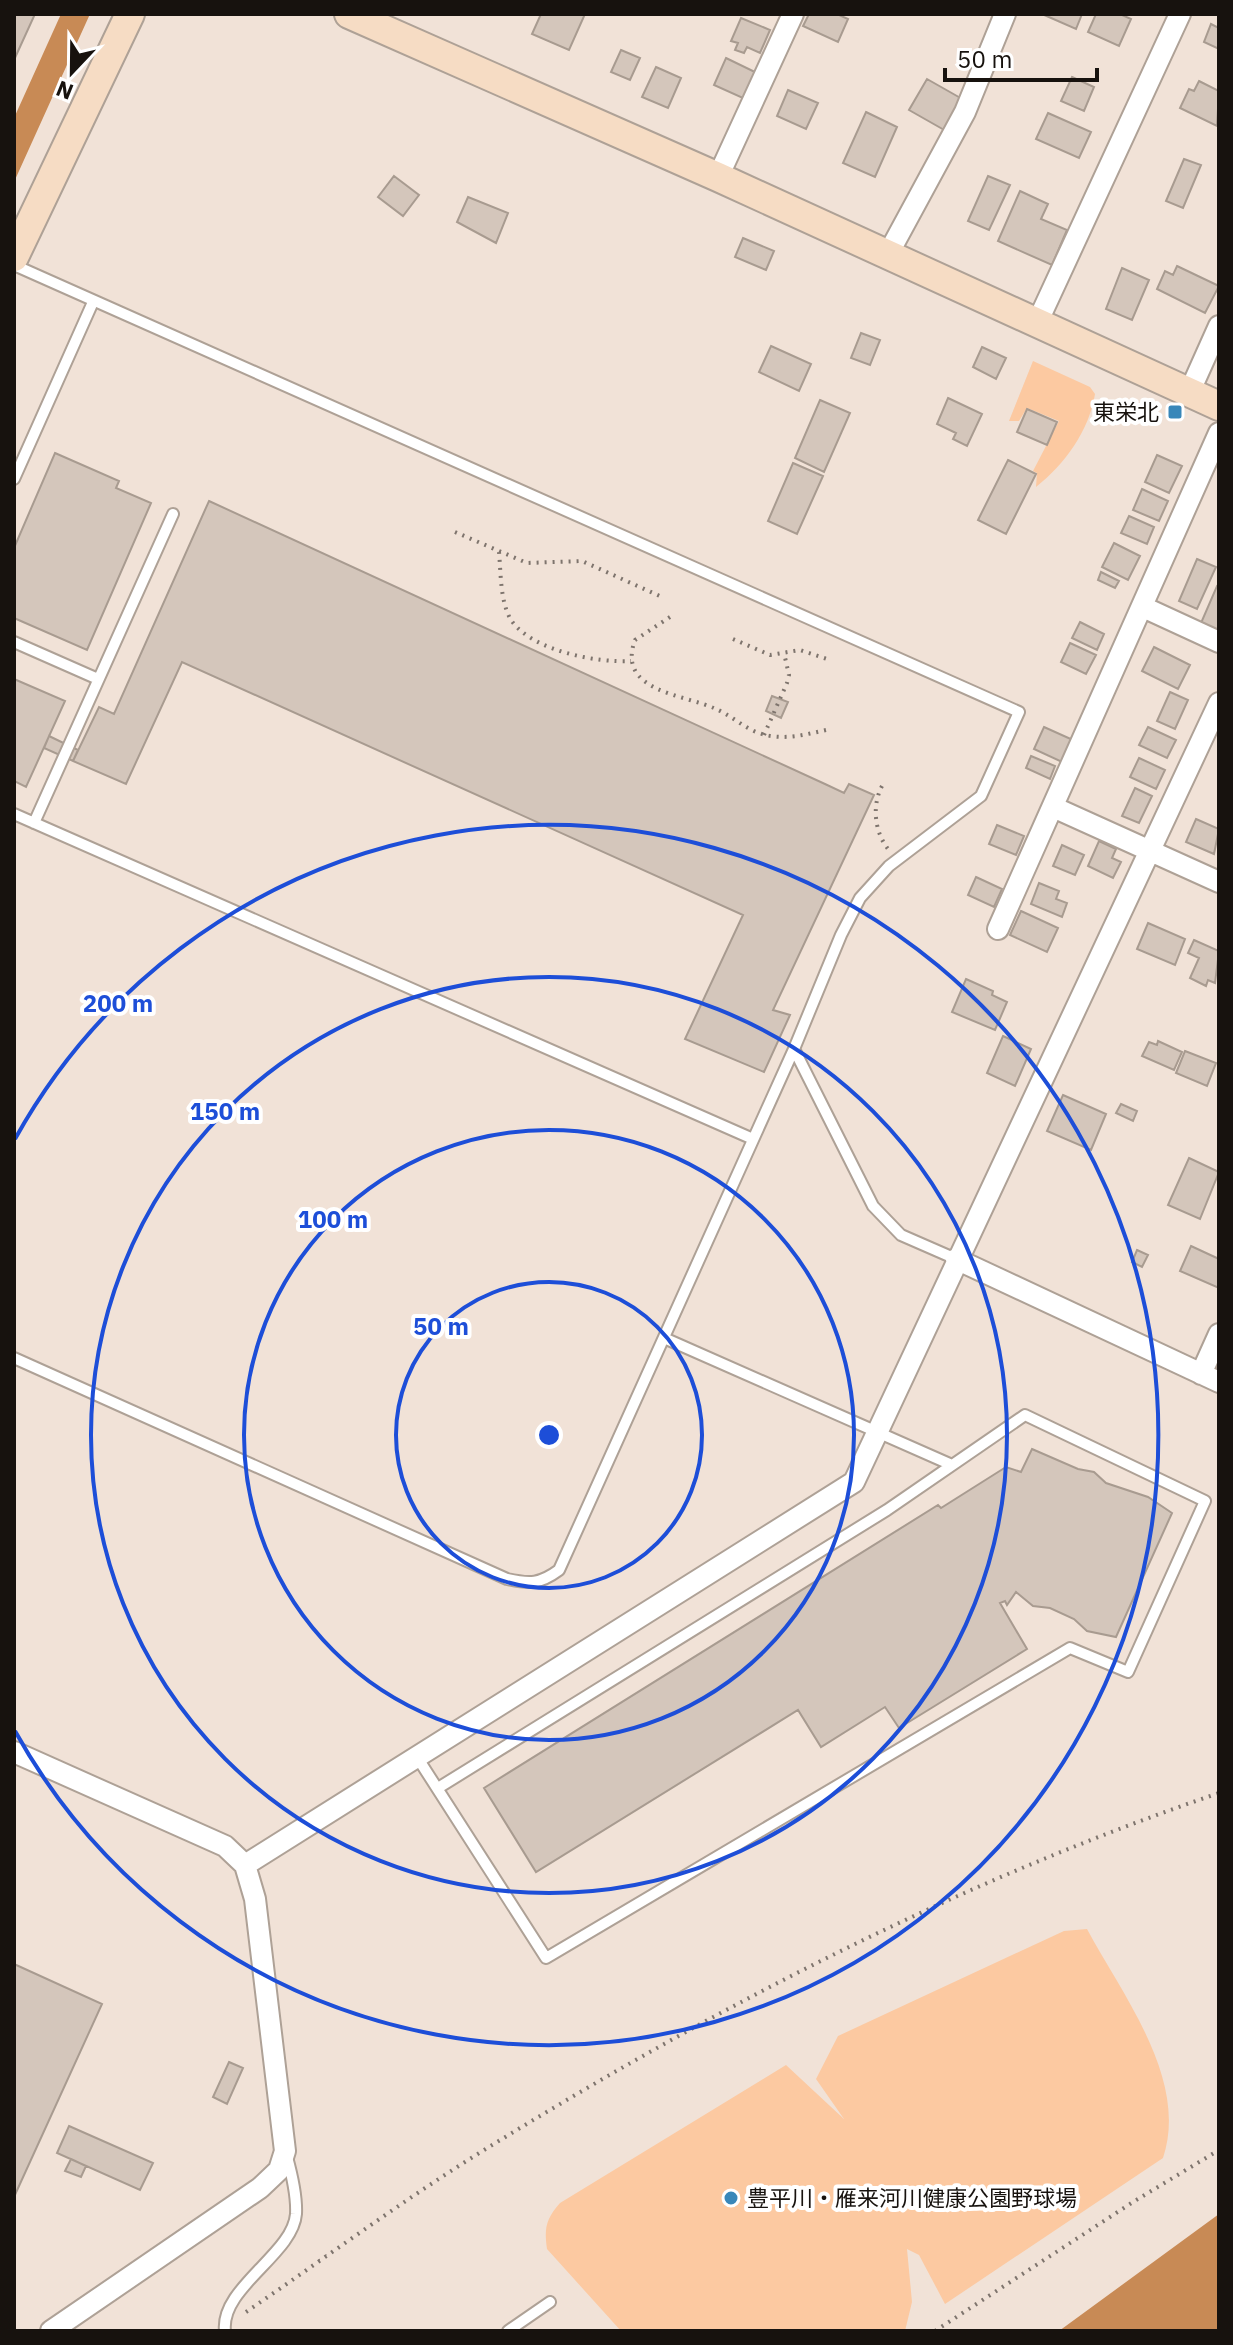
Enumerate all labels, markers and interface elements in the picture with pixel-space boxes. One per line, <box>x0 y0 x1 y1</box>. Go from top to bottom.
north arrow <box>32 32 112 112</box>
scale bar <box>945 32 1097 82</box>
text: 50 m <box>957 43 1012 75</box>
text: N <box>52 75 77 107</box>
place label: 東栄北 <box>1093 397 1159 426</box>
marker: 東栄北 <box>1166 403 1184 421</box>
text: 200 m <box>83 987 153 1019</box>
text: 150 m <box>190 1095 260 1127</box>
text: 100 m <box>298 1203 368 1235</box>
text: 50 m <box>413 1310 469 1342</box>
centre of rings <box>535 1421 563 1449</box>
place label: 豊平川・雁来河川健康公園野球場 <box>747 2183 1077 2212</box>
marker: 豊平川・雁来河川健康公園野球場 <box>722 2189 740 2207</box>

